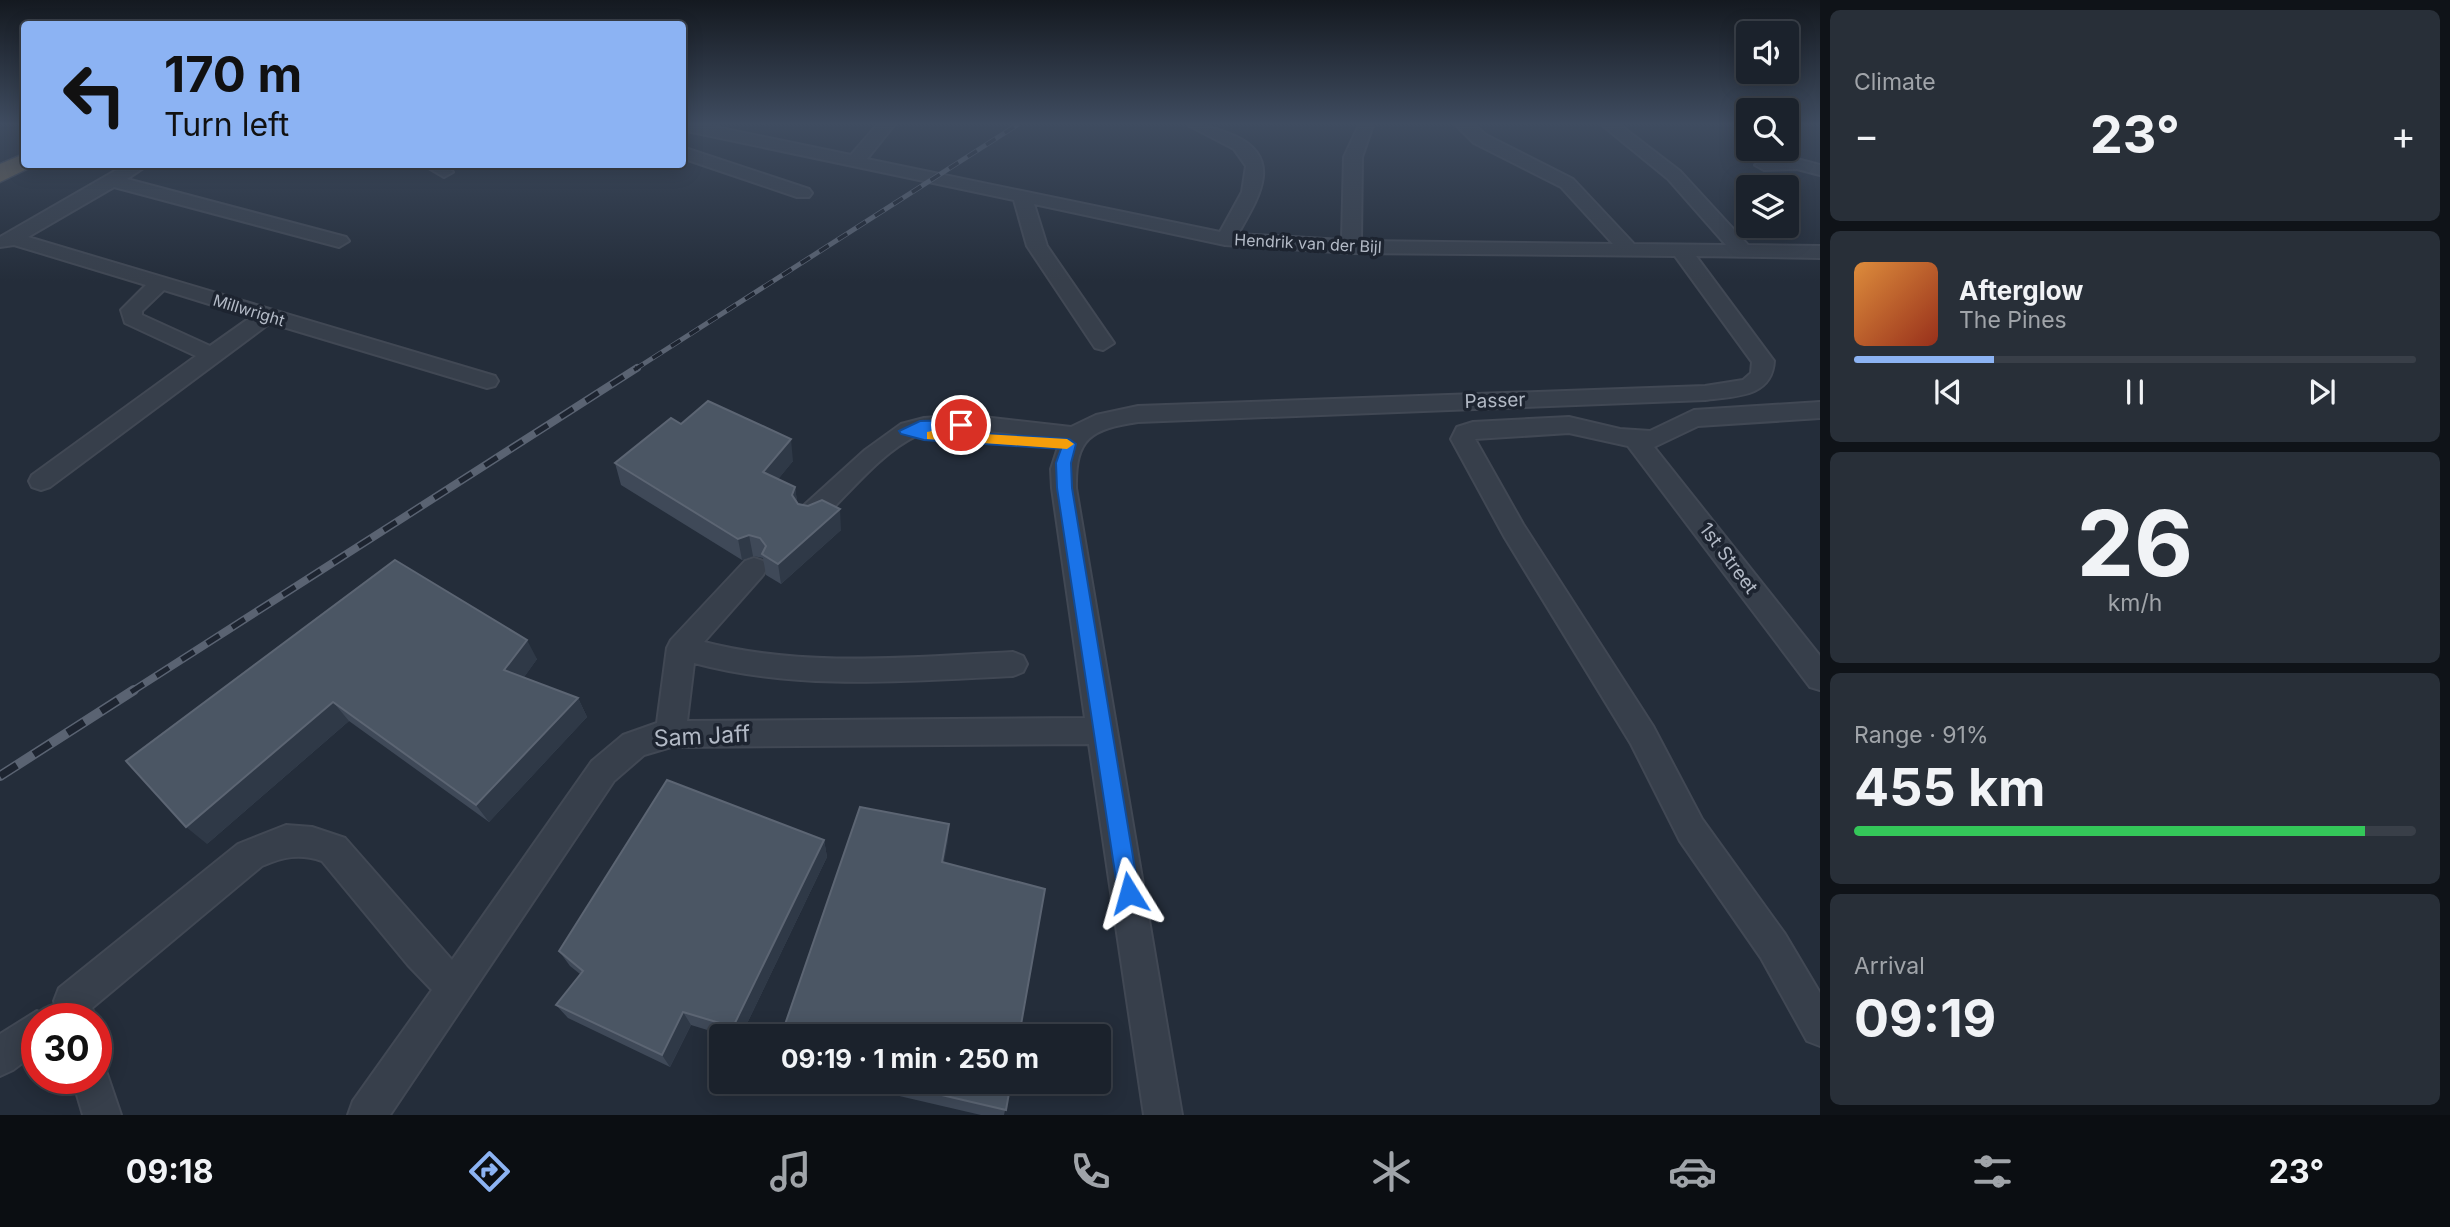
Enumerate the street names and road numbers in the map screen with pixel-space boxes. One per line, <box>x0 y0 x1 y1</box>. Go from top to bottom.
street label: Hendrik van der Bijl <box>1234 229 1382 257</box>
street label: Millwright <box>211 290 287 330</box>
street label: Passer <box>1464 388 1526 413</box>
street label: 1st Street <box>1694 518 1763 598</box>
street label: Sam Jaff <box>653 719 751 753</box>

